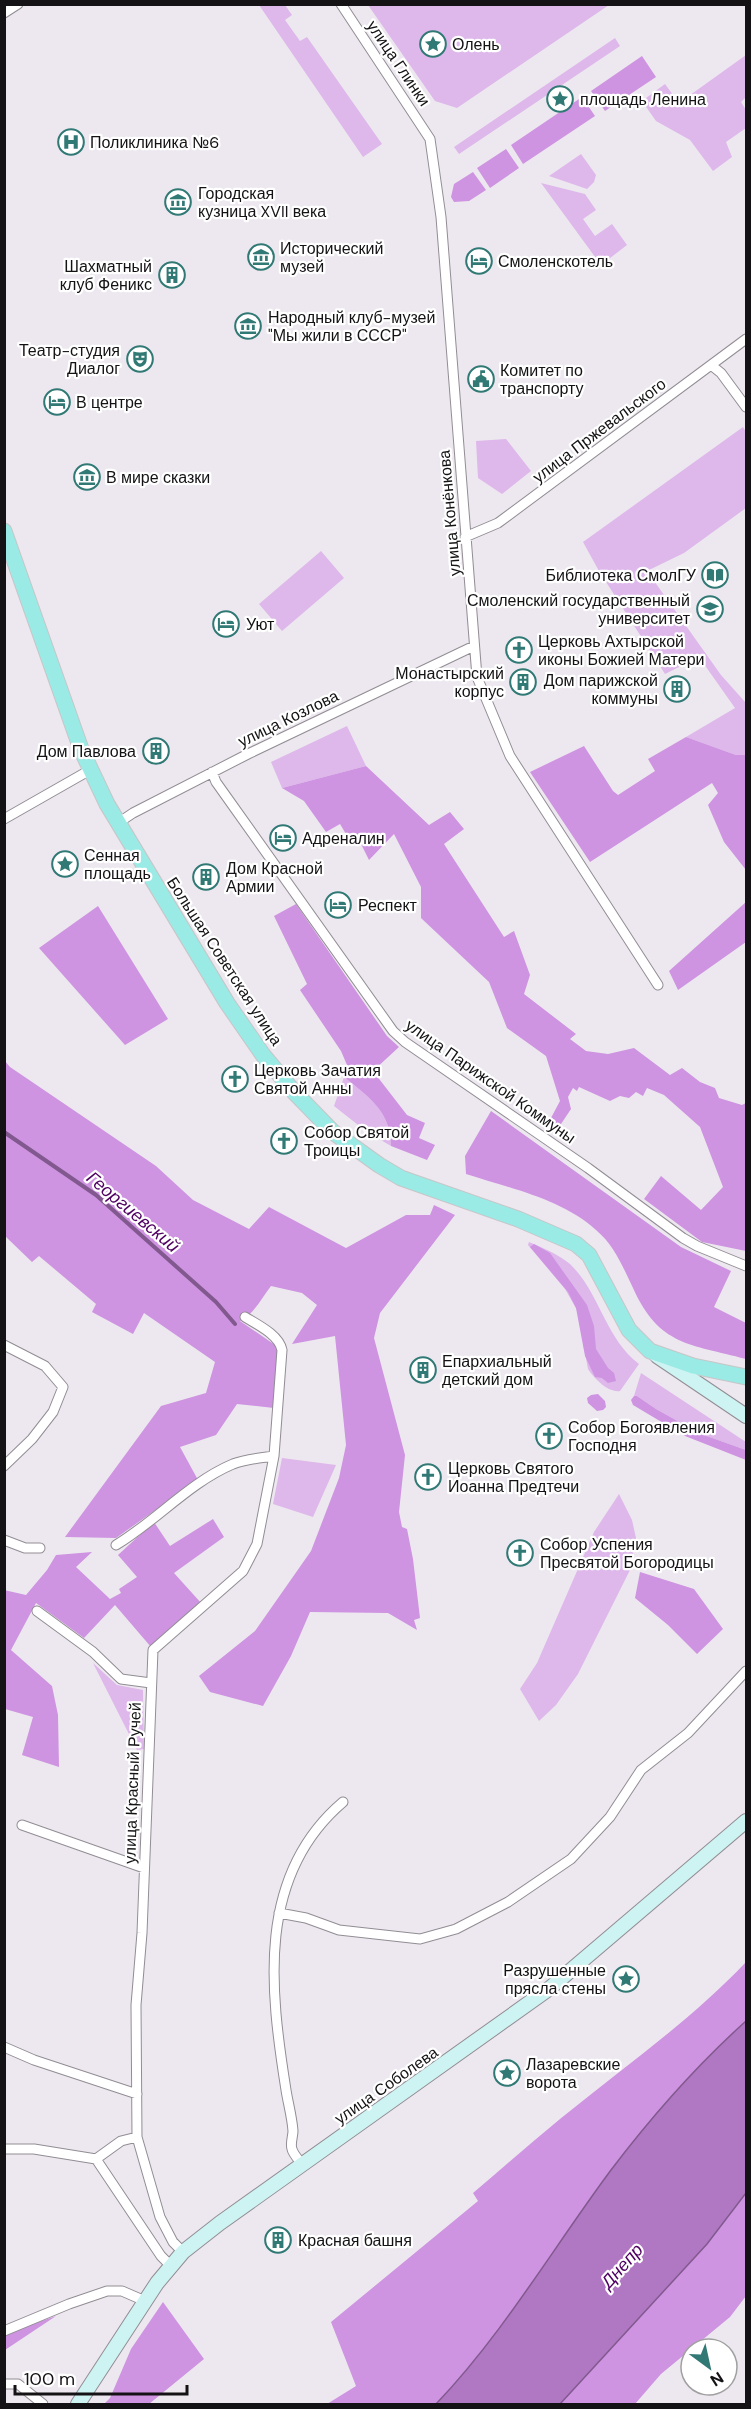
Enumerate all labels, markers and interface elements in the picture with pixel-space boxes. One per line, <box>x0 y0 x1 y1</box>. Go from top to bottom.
street label: улица Глинки <box>362 16 435 110</box>
place icon: Олень <box>418 29 448 59</box>
place label: Олень <box>452 34 500 55</box>
place icon: площадь Ленина <box>545 84 575 114</box>
place label: площадь Ленина <box>580 89 706 110</box>
hospital icon: Поликлиника №6 <box>56 127 86 157</box>
place label: Поликлиника №6 <box>90 132 219 153</box>
place label: Городская кузница XVII века <box>198 183 326 222</box>
museum icon: Городская кузница XVII века <box>163 187 193 217</box>
place label: Исторический музей <box>280 238 384 277</box>
museum icon: Исторический музей <box>246 242 276 272</box>
hotel icon: Смоленскотель <box>464 246 494 276</box>
place label: Смоленскотель <box>498 251 613 272</box>
place label: Шахматный клуб Феникс <box>60 256 152 295</box>
building icon: Шахматный клуб Феникс <box>157 260 187 290</box>
place label: Народный клуб-музей "Мы жили в СССР" <box>268 307 435 346</box>
museum icon: Народный клуб-музей "Мы жили в СССР" <box>233 311 263 341</box>
place label: Театр-студия Диалог <box>19 340 120 379</box>
theatre icon: Театр-студия Диалог <box>125 344 155 374</box>
place label: Комитет по транспорту <box>500 360 584 399</box>
public building icon: Комитет по транспорту <box>466 364 496 394</box>
street label: улица Пржевальского <box>528 373 670 487</box>
hotel icon: В центре <box>42 387 72 417</box>
place label: В центре <box>76 392 143 413</box>
street label: улица Конёнкова <box>434 449 465 577</box>
museum icon: В мире сказки <box>72 462 102 492</box>
place label: В мире сказки <box>106 467 210 488</box>
library icon: Библиотека СмолГУ <box>700 560 730 590</box>
place label: Библиотека СмолГУ <box>545 565 697 586</box>
place label: Смоленский государственный университет <box>467 590 691 629</box>
school or university icon: Смоленский государственный университет <box>695 594 725 624</box>
hotel icon: Уют <box>211 609 241 639</box>
place label: Уют <box>246 614 275 635</box>
place label: Церковь Ахтырской иконы Божией Матери <box>538 631 705 670</box>
church icon: Церковь Ахтырской иконы Божией Матери <box>504 635 534 665</box>
place label: Монастырский корпус <box>395 663 504 702</box>
building icon: Монастырский корпус <box>508 667 538 697</box>
place label: Дом парижской коммуны <box>544 670 658 709</box>
building icon: Дом парижской коммуны <box>662 674 692 704</box>
street label: улица Козлова <box>235 685 342 752</box>
building icon: Дом Павлова <box>141 736 171 766</box>
place label: Дом Павлова <box>37 741 136 762</box>
hotel icon: Адреналин <box>268 823 298 853</box>
place label: Адреналин <box>302 828 385 849</box>
place label: Сенная площадь <box>84 845 151 884</box>
place icon: Сенная площадь <box>50 849 80 879</box>
place label: Дом Красной Армии <box>226 858 323 897</box>
building icon: Дом Красной Армии <box>191 862 221 892</box>
street label: Большая Советская улица <box>162 873 287 1050</box>
hotel icon: Респект <box>323 890 353 920</box>
place label: Респект <box>358 895 418 916</box>
street label: улица Парижской Коммуны <box>401 1015 580 1148</box>
place label: Церковь Зачатия Святой Анны <box>254 1060 381 1099</box>
church icon: Церковь Зачатия Святой Анны <box>220 1064 250 1094</box>
place label: Собор Святой Троицы <box>304 1122 409 1161</box>
church icon: Собор Святой Троицы <box>269 1126 299 1156</box>
water label: Георгиевский <box>81 1166 185 1258</box>
place label: Епархиальный детский дом <box>442 1351 552 1390</box>
building icon: Епархиальный детский дом <box>408 1355 438 1385</box>
place label: Собор Богоявления Господня <box>568 1417 715 1456</box>
church icon: Собор Богоявления Господня <box>534 1421 564 1451</box>
place label: Церковь Святого Иоанна Предтечи <box>448 1458 579 1497</box>
church icon: Церковь Святого Иоанна Предтечи <box>413 1462 443 1492</box>
place label: Собор Успения Пресвятой Богородицы <box>540 1534 714 1573</box>
church icon: Собор Успения Пресвятой Богородицы <box>505 1538 535 1568</box>
street label: улица Красный Ручей <box>119 1702 146 1864</box>
place label: Разрушенные прясла стены <box>503 1960 606 1999</box>
place icon: Разрушенные прясла стены <box>611 1964 641 1994</box>
street label: улица Соболева <box>330 2042 442 2129</box>
place label: Лазаревские ворота <box>526 2054 621 2093</box>
place icon: Лазаревские ворота <box>492 2058 522 2088</box>
building icon: Красная башня <box>263 2225 293 2255</box>
place label: Красная башня <box>298 2230 412 2251</box>
water label: Днепр <box>594 2238 648 2295</box>
north arrow <box>679 2337 739 2397</box>
scale bar <box>15 2358 188 2396</box>
text: 100 m <box>24 2367 75 2391</box>
text: N <box>706 2367 728 2391</box>

